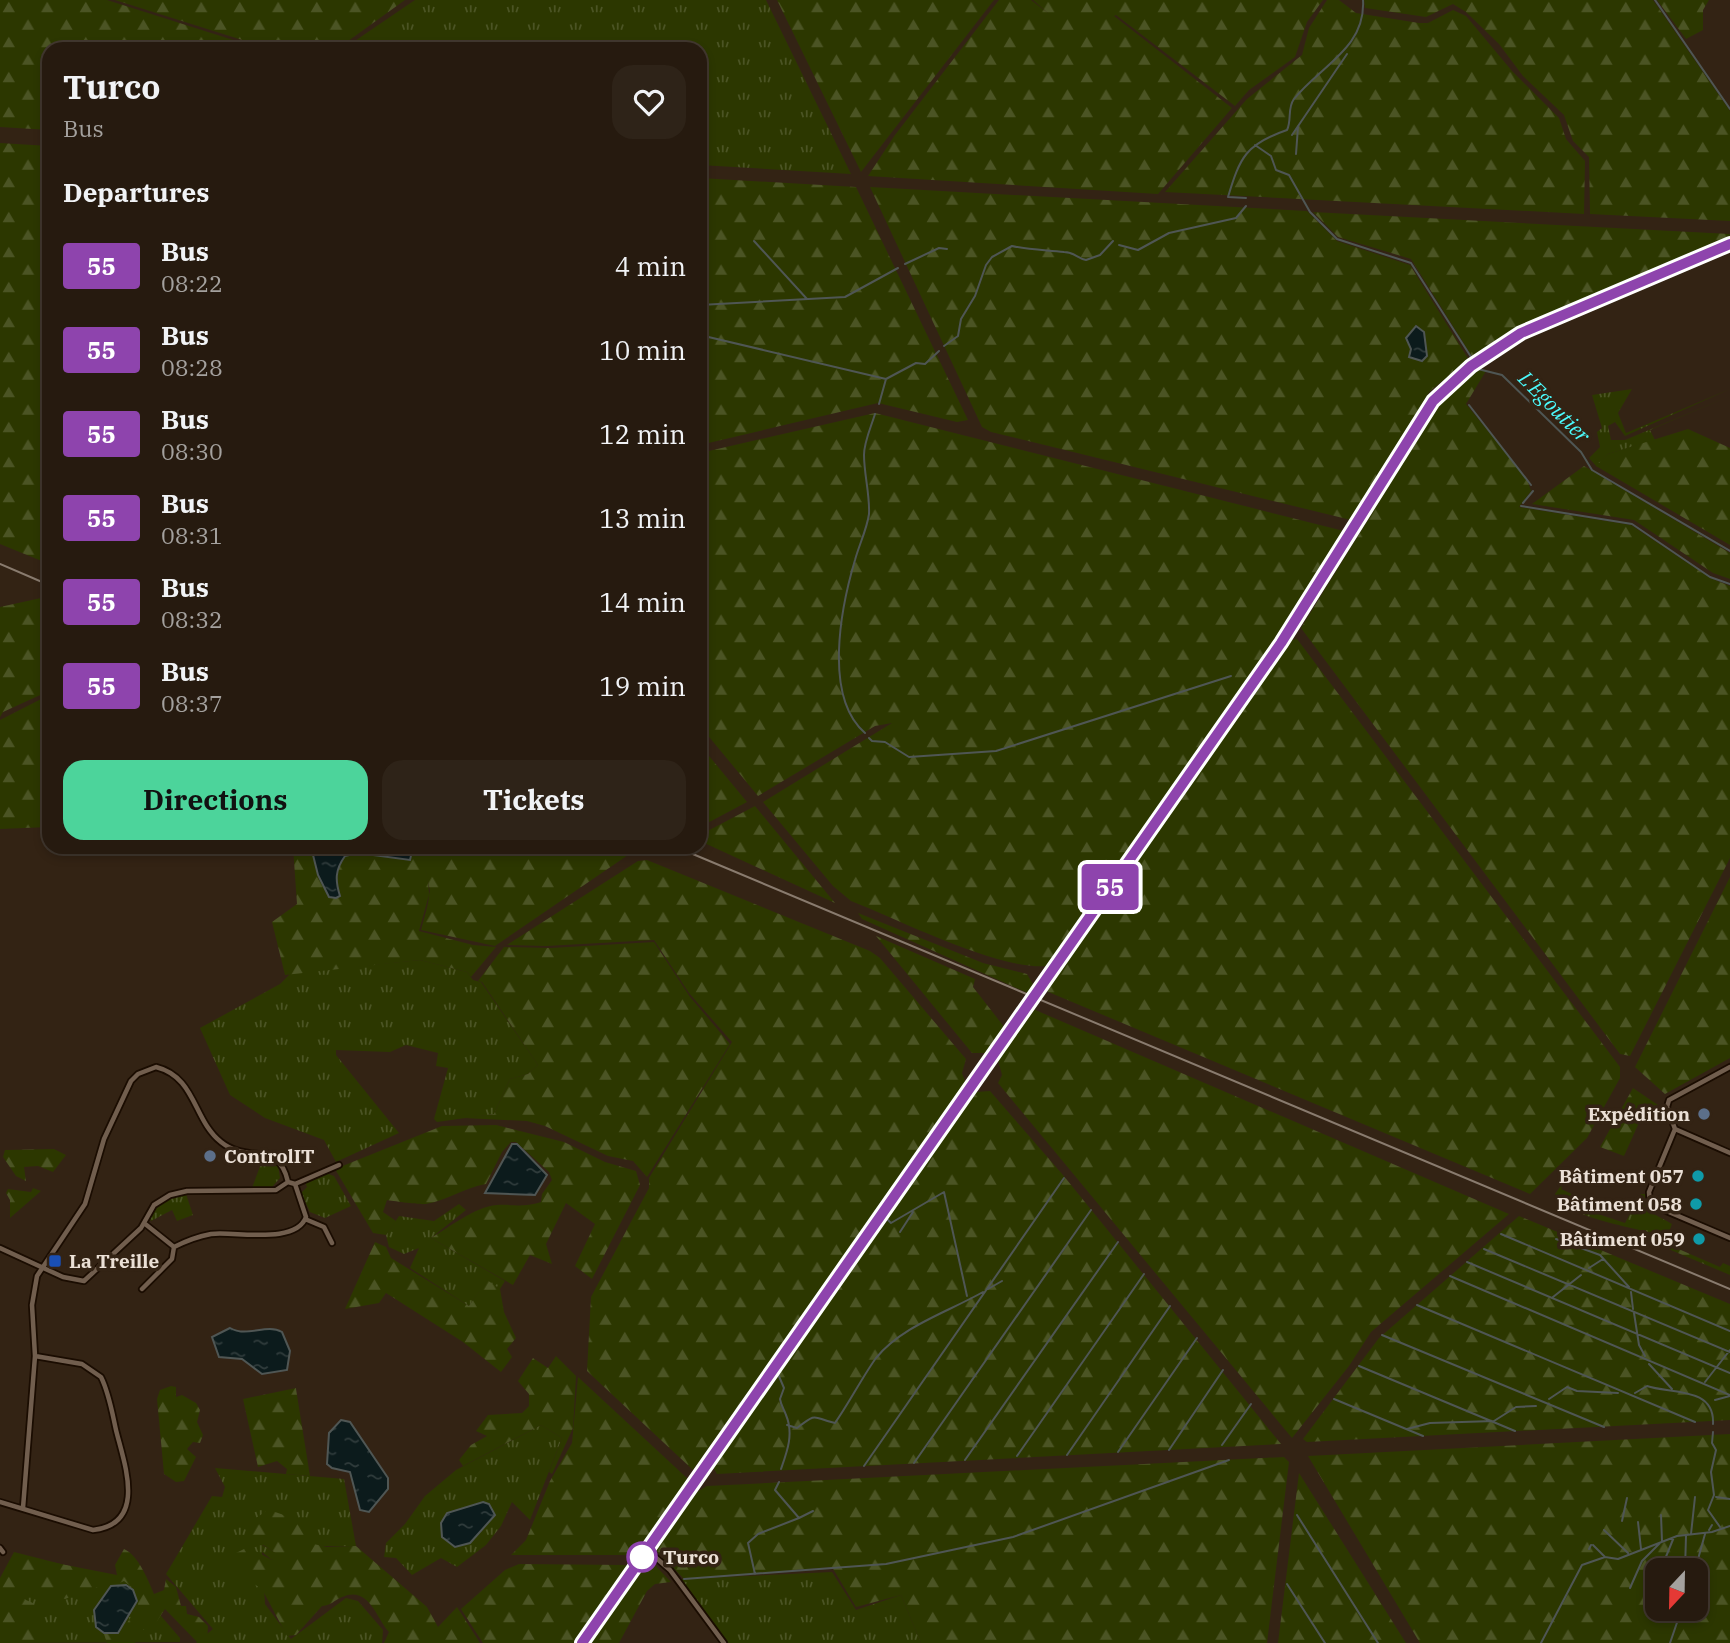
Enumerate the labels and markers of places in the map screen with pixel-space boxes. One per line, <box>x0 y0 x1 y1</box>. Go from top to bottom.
place label: Expédition <box>1588 1102 1690 1126</box>
marker: Expédition <box>1696 1106 1712 1122</box>
place label: ControlIT <box>224 1144 315 1168</box>
marker: ControlIT <box>202 1148 218 1164</box>
place label: Bâtiment 057 <box>1559 1164 1684 1188</box>
marker: Bâtiment 057 <box>1690 1168 1706 1184</box>
place label: Bâtiment 058 <box>1557 1192 1682 1216</box>
marker: Bâtiment 058 <box>1688 1196 1704 1212</box>
place label: Bâtiment 059 <box>1560 1227 1685 1251</box>
marker: Bâtiment 059 <box>1691 1231 1707 1247</box>
place label: La Treille <box>69 1249 159 1273</box>
marker: La Treille <box>47 1253 63 1269</box>
marker: Turco <box>627 1542 657 1572</box>
place label: Turco <box>663 1545 719 1569</box>

